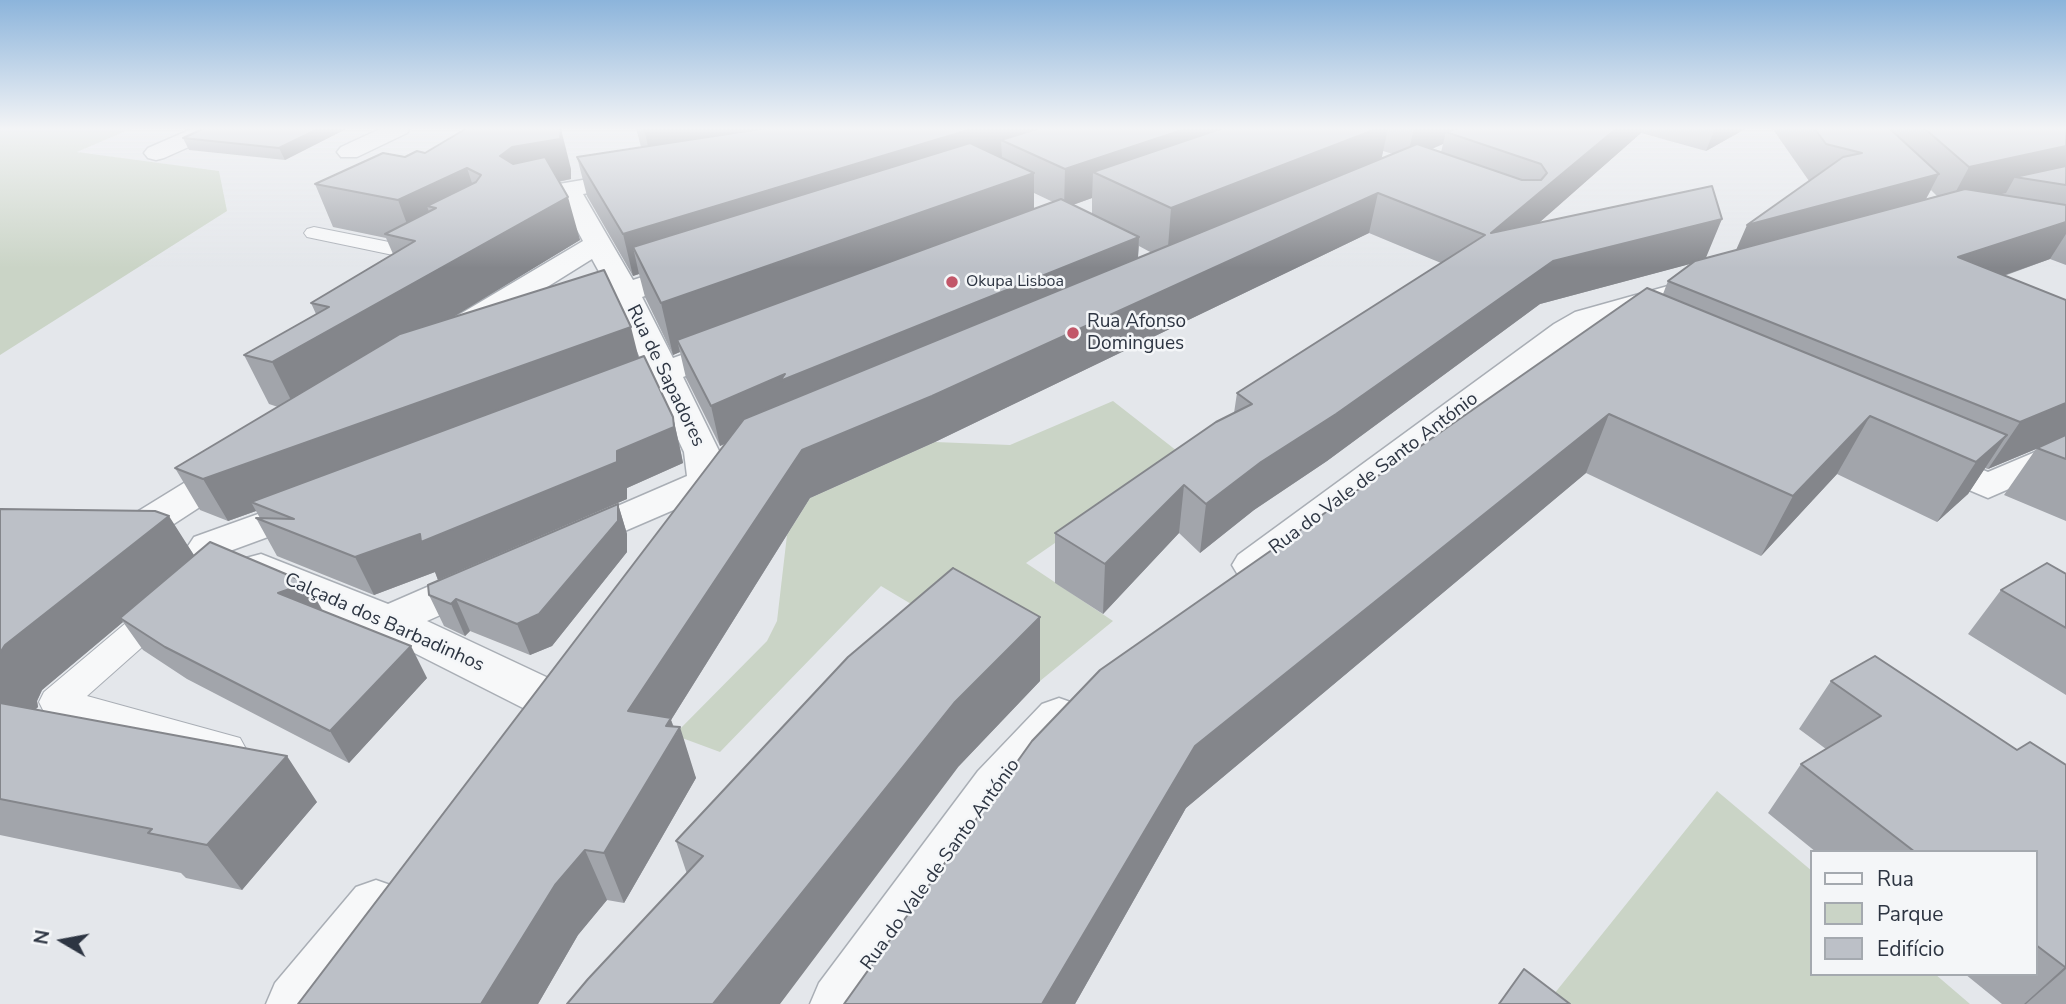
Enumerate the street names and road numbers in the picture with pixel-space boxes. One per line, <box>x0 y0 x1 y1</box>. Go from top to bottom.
street label: Rua de Sapadores <box>621 301 709 451</box>
street label: Rua do Vale de Santo António <box>1265 388 1483 560</box>
street label: Calçada dos Barbadinhos <box>281 569 487 677</box>
street label: Rua do Vale de Santo António <box>857 755 1025 975</box>

